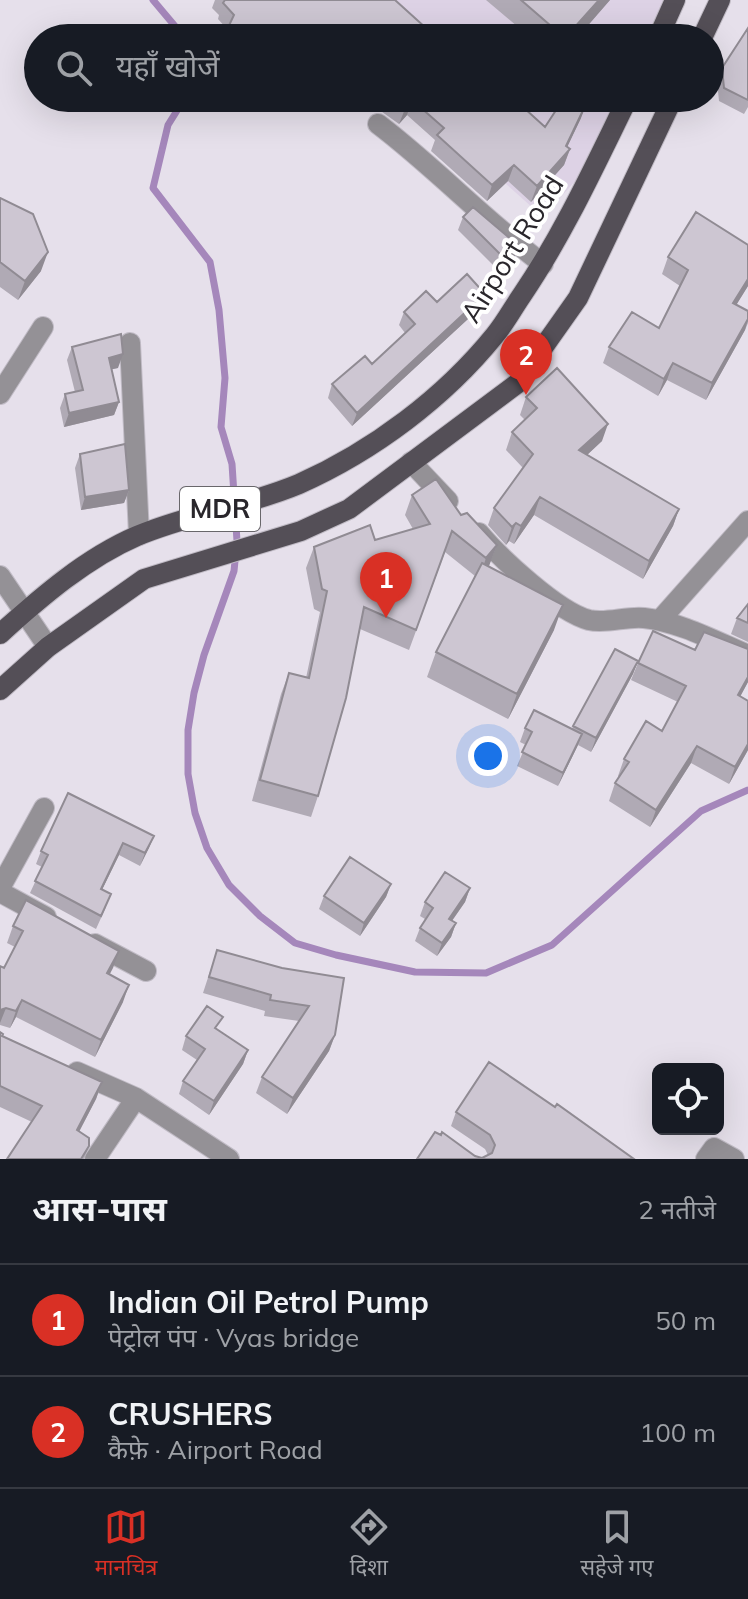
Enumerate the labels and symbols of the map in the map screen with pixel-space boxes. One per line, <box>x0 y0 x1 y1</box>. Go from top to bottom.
street label: Airport Road <box>453 169 571 329</box>
pin: 2 <box>500 329 552 395</box>
road number: MDR <box>180 487 260 531</box>
pin: 1 <box>360 552 412 618</box>
your location <box>468 736 508 776</box>

